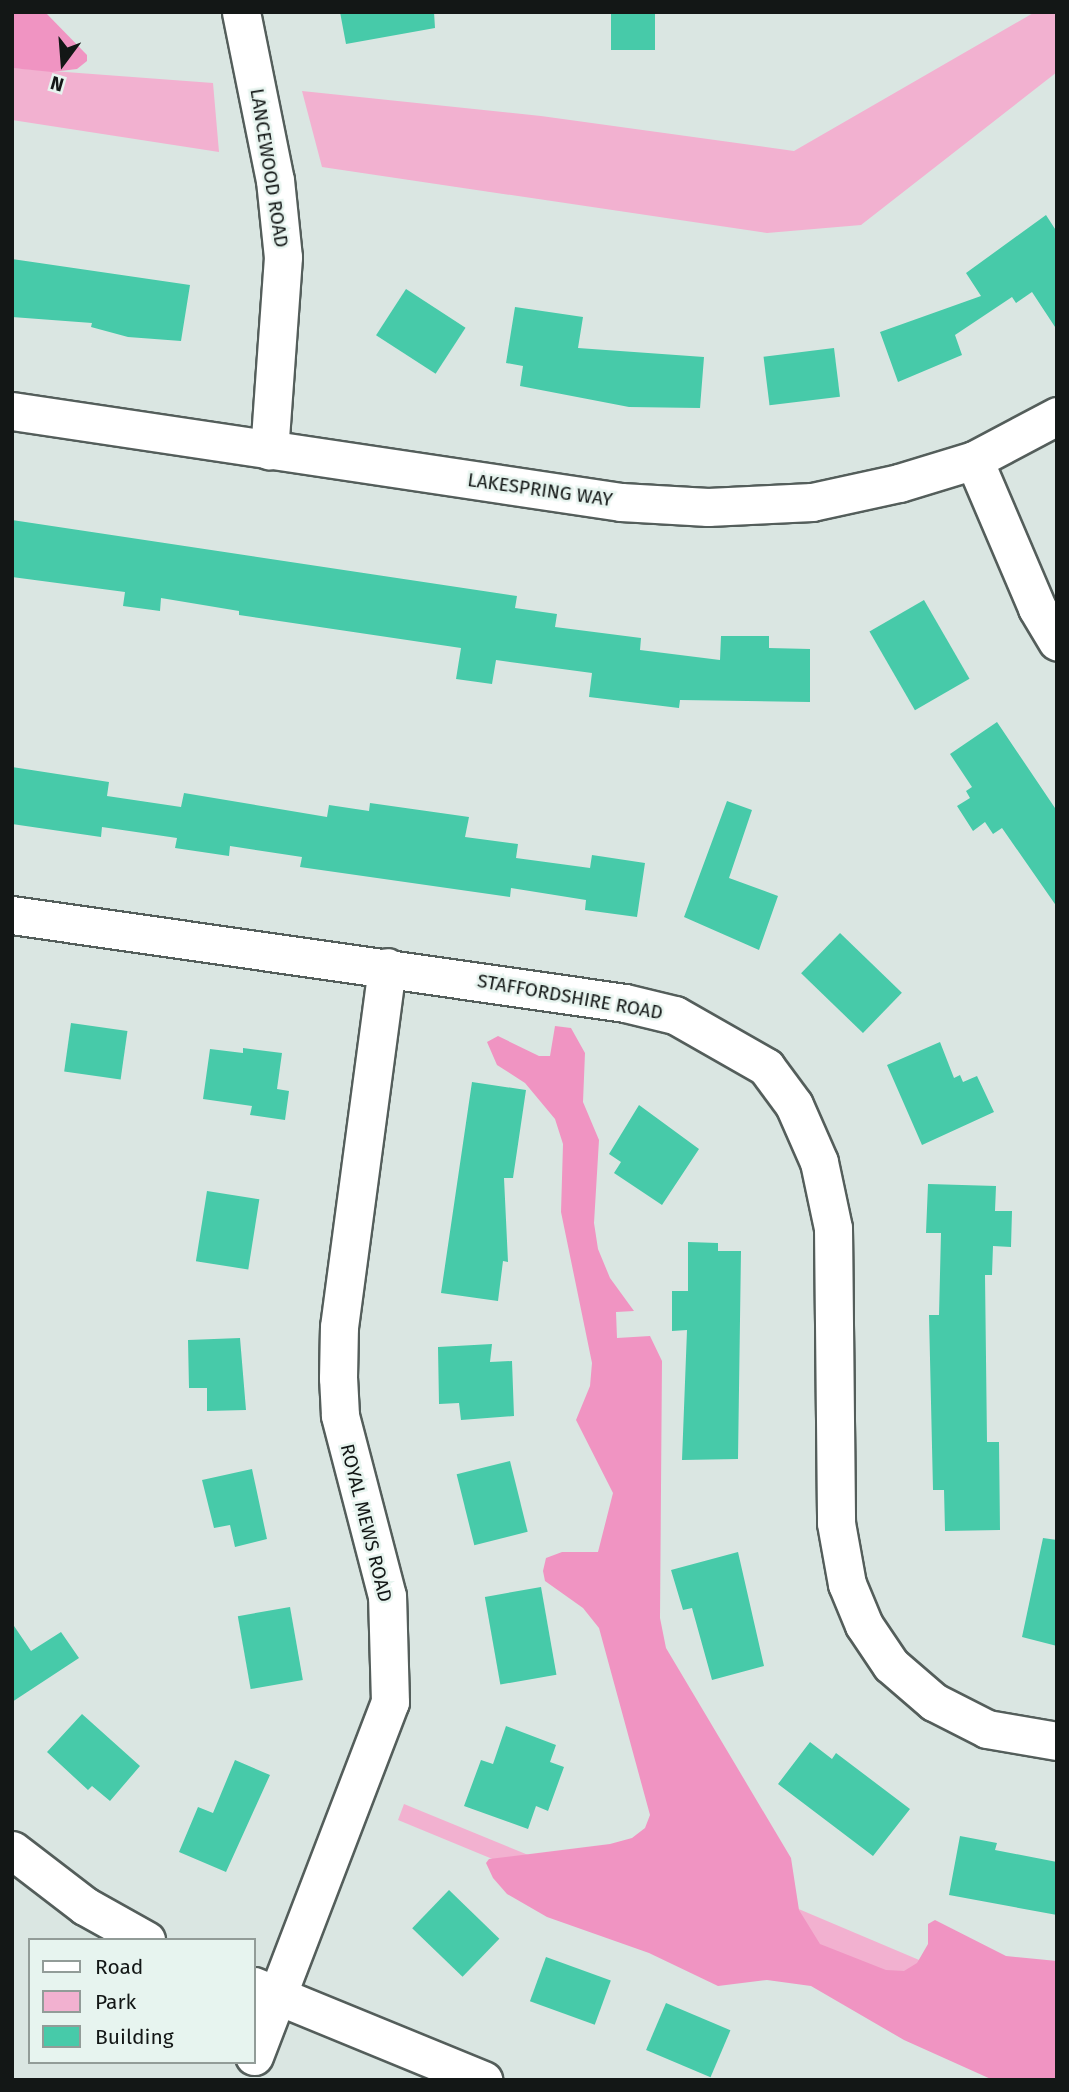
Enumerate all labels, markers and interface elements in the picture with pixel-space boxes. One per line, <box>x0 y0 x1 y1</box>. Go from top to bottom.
north arrow <box>28 28 98 98</box>
text: N <box>48 71 66 96</box>
street label: LANCEWOOD ROAD <box>245 87 293 249</box>
street label: LAKESPRING WAY <box>466 469 614 511</box>
street label: STAFFORDSHIRE ROAD <box>476 969 664 1025</box>
street label: ROYAL MEWS ROAD <box>335 1442 397 1604</box>
legend <box>28 1938 256 2064</box>
text: Road <box>95 1954 143 1980</box>
text: Park <box>95 1989 136 2015</box>
text: Building <box>95 2024 174 2050</box>

